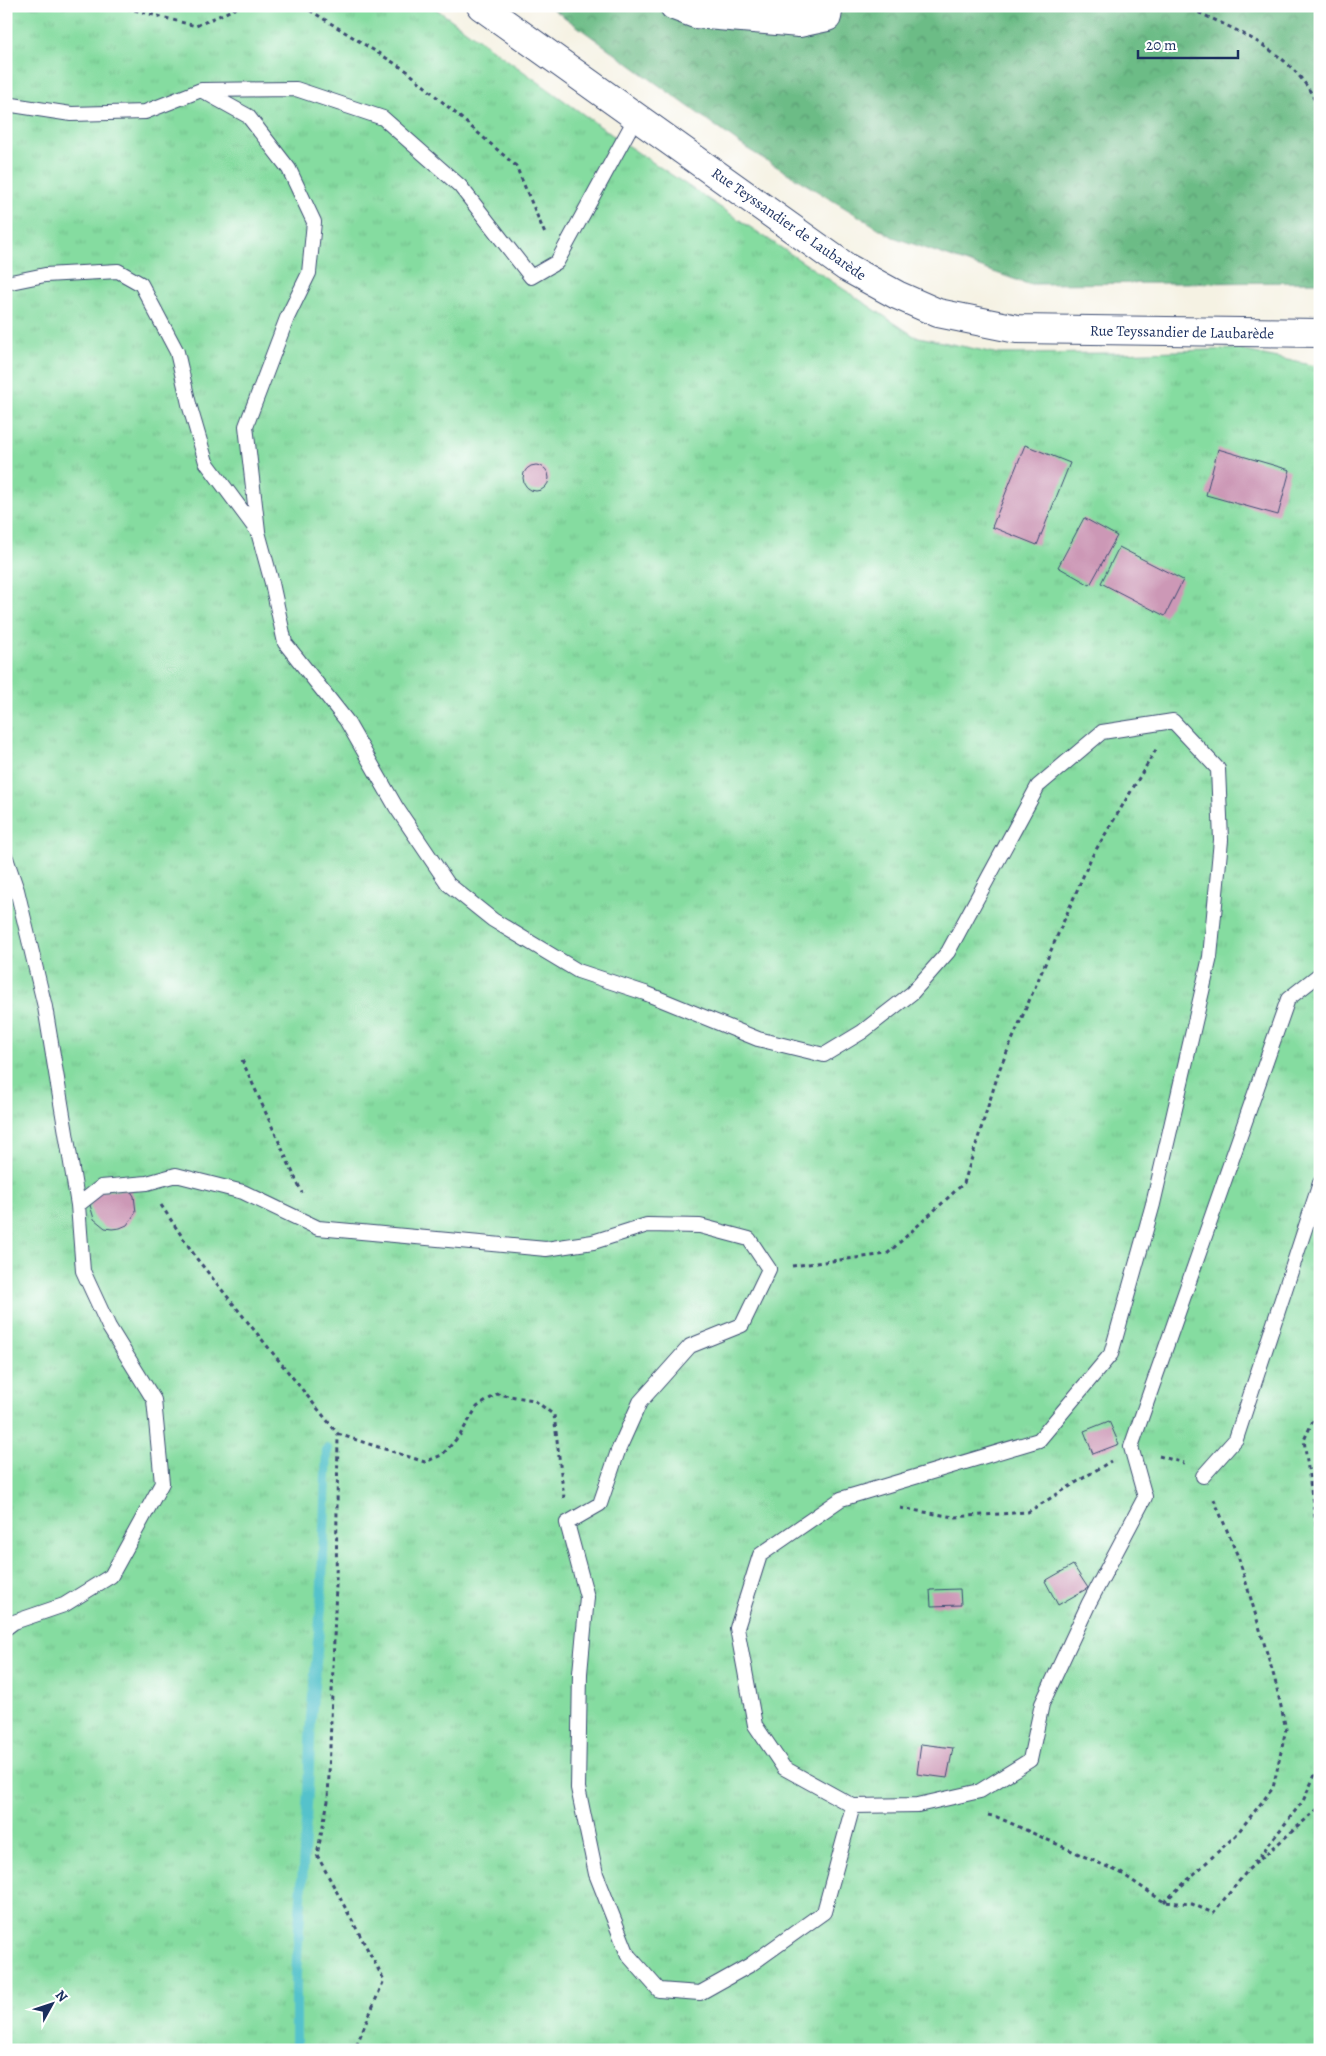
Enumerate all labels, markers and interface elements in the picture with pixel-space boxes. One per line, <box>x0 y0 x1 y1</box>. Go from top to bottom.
scale bar <box>1138 28 1238 60</box>
text: 20 m <box>1146 35 1177 55</box>
street label: Rue Teyssandier de Laubarède <box>708 163 870 285</box>
street label: Rue Teyssandier de Laubarède <box>1090 320 1275 344</box>
north arrow <box>28 1978 78 2028</box>
text: N <box>51 1986 72 2006</box>

